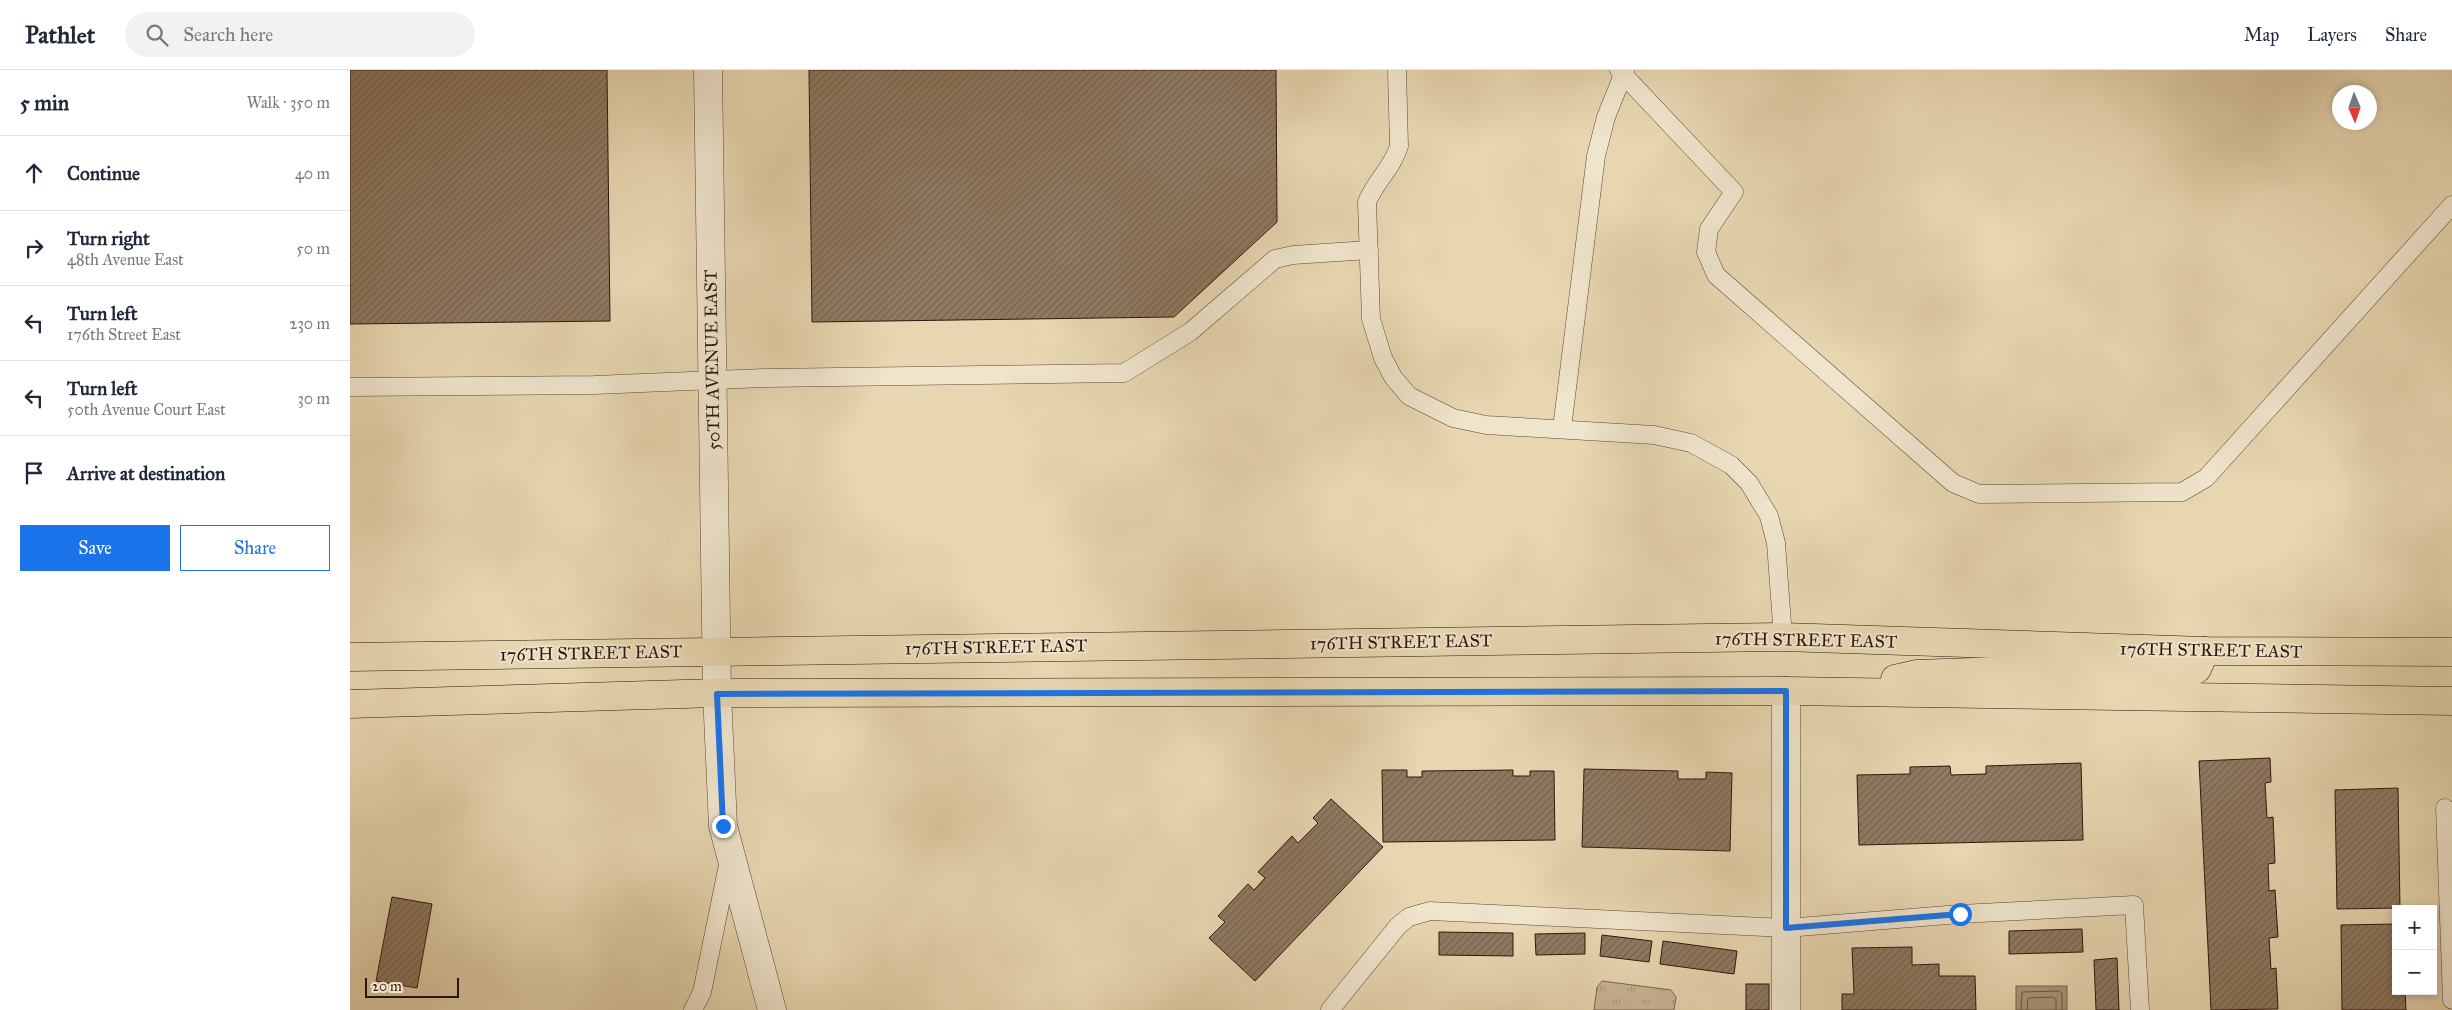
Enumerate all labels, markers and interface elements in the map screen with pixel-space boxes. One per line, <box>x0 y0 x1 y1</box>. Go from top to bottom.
search box <box>125 12 475 57</box>
text: Pathlet <box>25 20 95 50</box>
icon: search <box>143 21 171 49</box>
text: Search here <box>183 23 273 46</box>
text: Map <box>2244 24 2279 46</box>
text: Layers <box>2307 24 2357 46</box>
text: Share <box>2385 24 2427 46</box>
north arrow <box>2332 85 2377 130</box>
text: 5 min <box>20 90 69 116</box>
text: Walk · 350 m <box>247 93 330 112</box>
icon: ahead <box>20 159 48 187</box>
text: Continue <box>67 162 140 185</box>
text: 40 m <box>295 164 330 183</box>
text: Turn right <box>67 227 150 250</box>
icon: right <box>20 234 48 262</box>
text: 50 m <box>296 239 330 258</box>
text: 48th Avenue East <box>67 250 184 269</box>
street label: 50TH AVENUE EAST <box>699 269 725 451</box>
text: Turn left <box>67 302 137 325</box>
icon: left <box>20 309 48 337</box>
text: 230 m <box>290 314 330 333</box>
text: 176th Street East <box>67 325 181 344</box>
text: Turn left <box>67 377 137 400</box>
icon: left <box>20 384 48 412</box>
text: 30 m <box>297 389 330 408</box>
text: 50th Avenue Court East <box>67 400 226 419</box>
icon: arrive <box>20 459 48 487</box>
text: Arrive at destination <box>67 462 225 485</box>
button: Save <box>20 525 170 571</box>
button: Share <box>180 525 330 571</box>
street label: 176TH STREET EAST <box>1714 627 1898 653</box>
street label: 176TH STREET EAST <box>1309 629 1493 655</box>
street label: 176TH STREET EAST <box>904 634 1088 660</box>
street label: 176TH STREET EAST <box>2119 637 2303 663</box>
street label: 176TH STREET EAST <box>499 640 683 666</box>
route end <box>712 815 735 838</box>
route start <box>1949 903 1972 926</box>
map controls <box>2392 905 2437 995</box>
button: + <box>2392 905 2437 950</box>
button: − <box>2392 950 2437 995</box>
scale bar <box>365 975 459 998</box>
text: 20 m <box>372 978 402 995</box>

